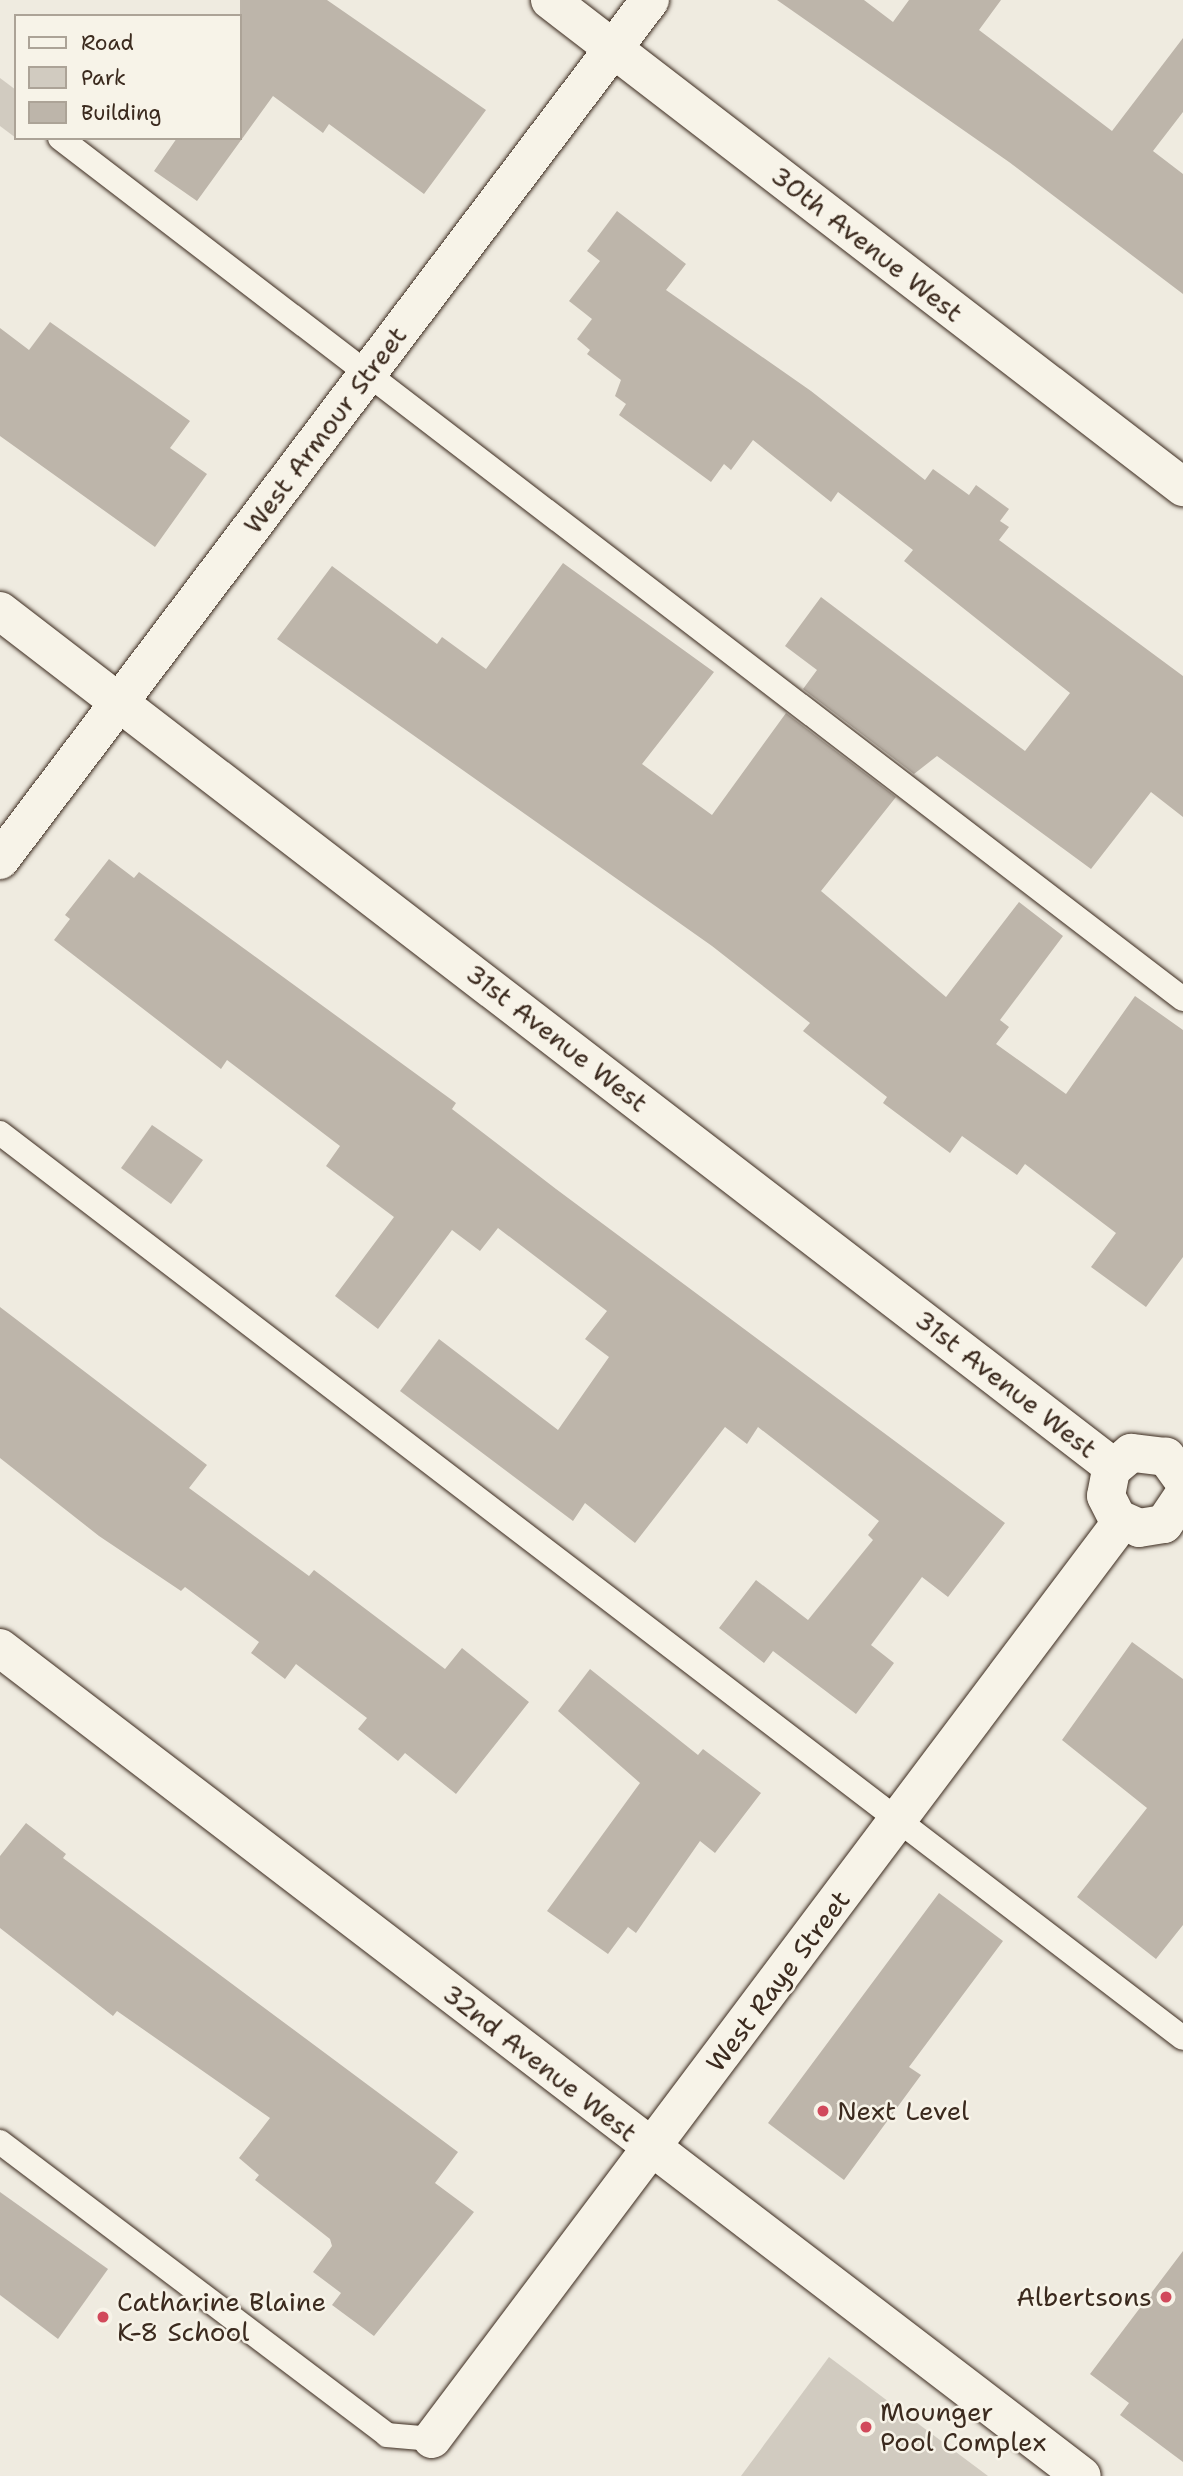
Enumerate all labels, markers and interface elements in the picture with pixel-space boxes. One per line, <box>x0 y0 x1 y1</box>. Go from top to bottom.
legend <box>14 14 242 140</box>
text: Road <box>81 29 134 57</box>
text: Park <box>81 64 126 92</box>
text: Building <box>81 99 161 127</box>
street label: 30th Avenue West <box>765 159 969 329</box>
street label: West Armour Street <box>237 320 413 540</box>
street label: 31st Avenue West <box>460 957 654 1119</box>
street label: 31st Avenue West <box>909 1303 1103 1465</box>
street label: West Raye Street <box>700 1884 856 2078</box>
street label: 32nd Avenue West <box>437 1978 643 2148</box>
place label: Next Level <box>837 2095 969 2127</box>
marker: Next Level <box>815 2103 831 2119</box>
place label: Albertsons <box>1016 2281 1152 2313</box>
place label: Catharine Blaine K-8 School <box>117 2286 326 2348</box>
marker: Albertsons <box>1158 2289 1174 2305</box>
marker: Catharine Blaine K-8 School <box>95 2309 111 2325</box>
place label: Mounger Pool Complex <box>880 2396 1046 2458</box>
marker: Mounger Pool Complex <box>858 2419 874 2435</box>

